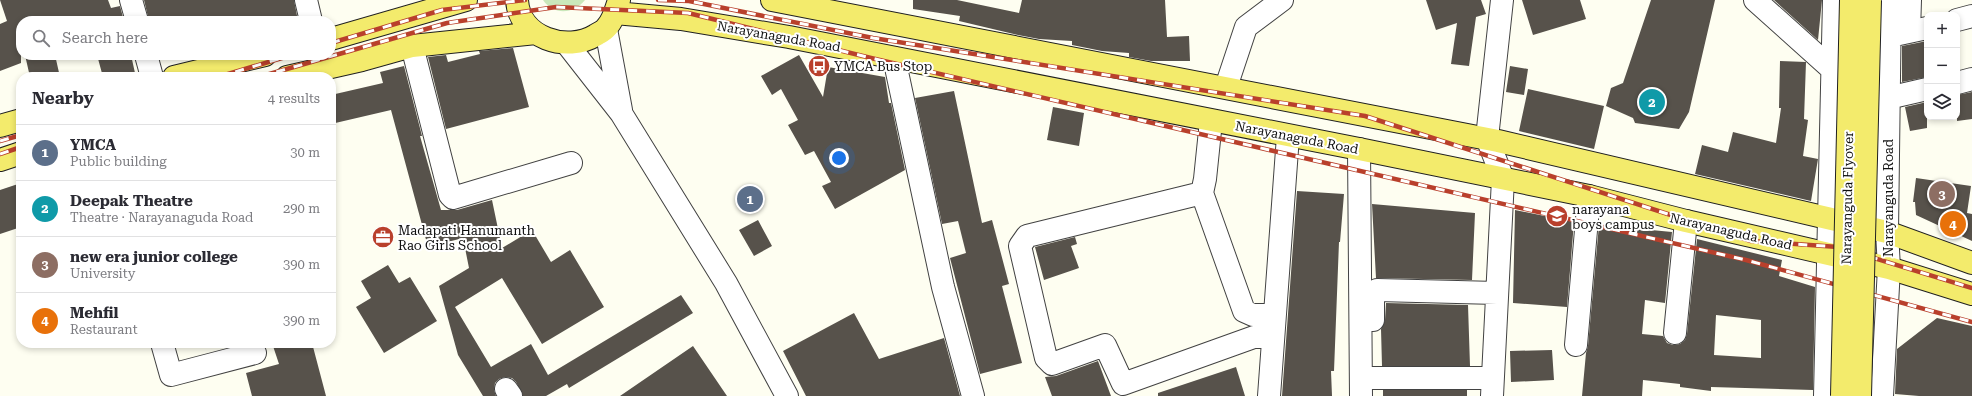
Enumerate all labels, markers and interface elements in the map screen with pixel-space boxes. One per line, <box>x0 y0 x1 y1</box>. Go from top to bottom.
map controls <box>1924 12 1960 120</box>
button: + <box>1924 12 1960 48</box>
search box <box>16 16 336 60</box>
street label: Narayanaguda Road <box>716 18 843 55</box>
icon: search <box>30 27 52 49</box>
text: Search here <box>62 29 148 47</box>
button: − <box>1924 48 1960 84</box>
bus stop icon: YMCA Bus Stop <box>806 53 832 79</box>
place label: YMCA Bus Stop <box>834 59 932 74</box>
button: layers <box>1924 84 1960 120</box>
pin: 2 <box>1639 87 1665 117</box>
text: Nearby <box>32 88 94 108</box>
text: 4 results <box>268 91 320 106</box>
street label: Narayanaguda Road <box>1234 118 1360 157</box>
street label: Narayanguda Flyover <box>1839 131 1856 265</box>
text: YMCA <box>70 136 116 154</box>
street label: Narayanguda Road <box>1881 138 1896 257</box>
text: 1 <box>41 145 49 160</box>
text: 30 m <box>290 145 320 160</box>
your location <box>829 148 849 168</box>
text: Public building <box>70 154 167 169</box>
pin: 3 <box>1929 179 1955 209</box>
pin: 1 <box>737 184 763 214</box>
text: Deepak Theatre <box>70 192 193 210</box>
text: 2 <box>41 201 49 216</box>
text: 290 m <box>283 201 320 216</box>
place label: narayana boys campus <box>1572 202 1654 232</box>
school or university icon: narayana boys campus <box>1544 203 1570 229</box>
pin: 4 <box>1940 209 1966 239</box>
text: Theatre · Narayanaguda Road <box>70 210 253 225</box>
street label: Narayanaguda Road <box>1668 210 1794 253</box>
place label: Madapati Hanumanth Rao Girls School <box>398 223 535 253</box>
office icon: Madapati Hanumanth Rao Girls School <box>370 224 396 250</box>
text: new era junior college <box>70 248 238 266</box>
text: 3 <box>41 257 49 272</box>
text: 390 m <box>283 257 320 272</box>
text: University <box>70 266 135 281</box>
text: Mehfil <box>70 304 119 322</box>
text: 4 <box>41 313 49 328</box>
text: 390 m <box>283 313 320 328</box>
text: Restaurant <box>70 322 138 337</box>

